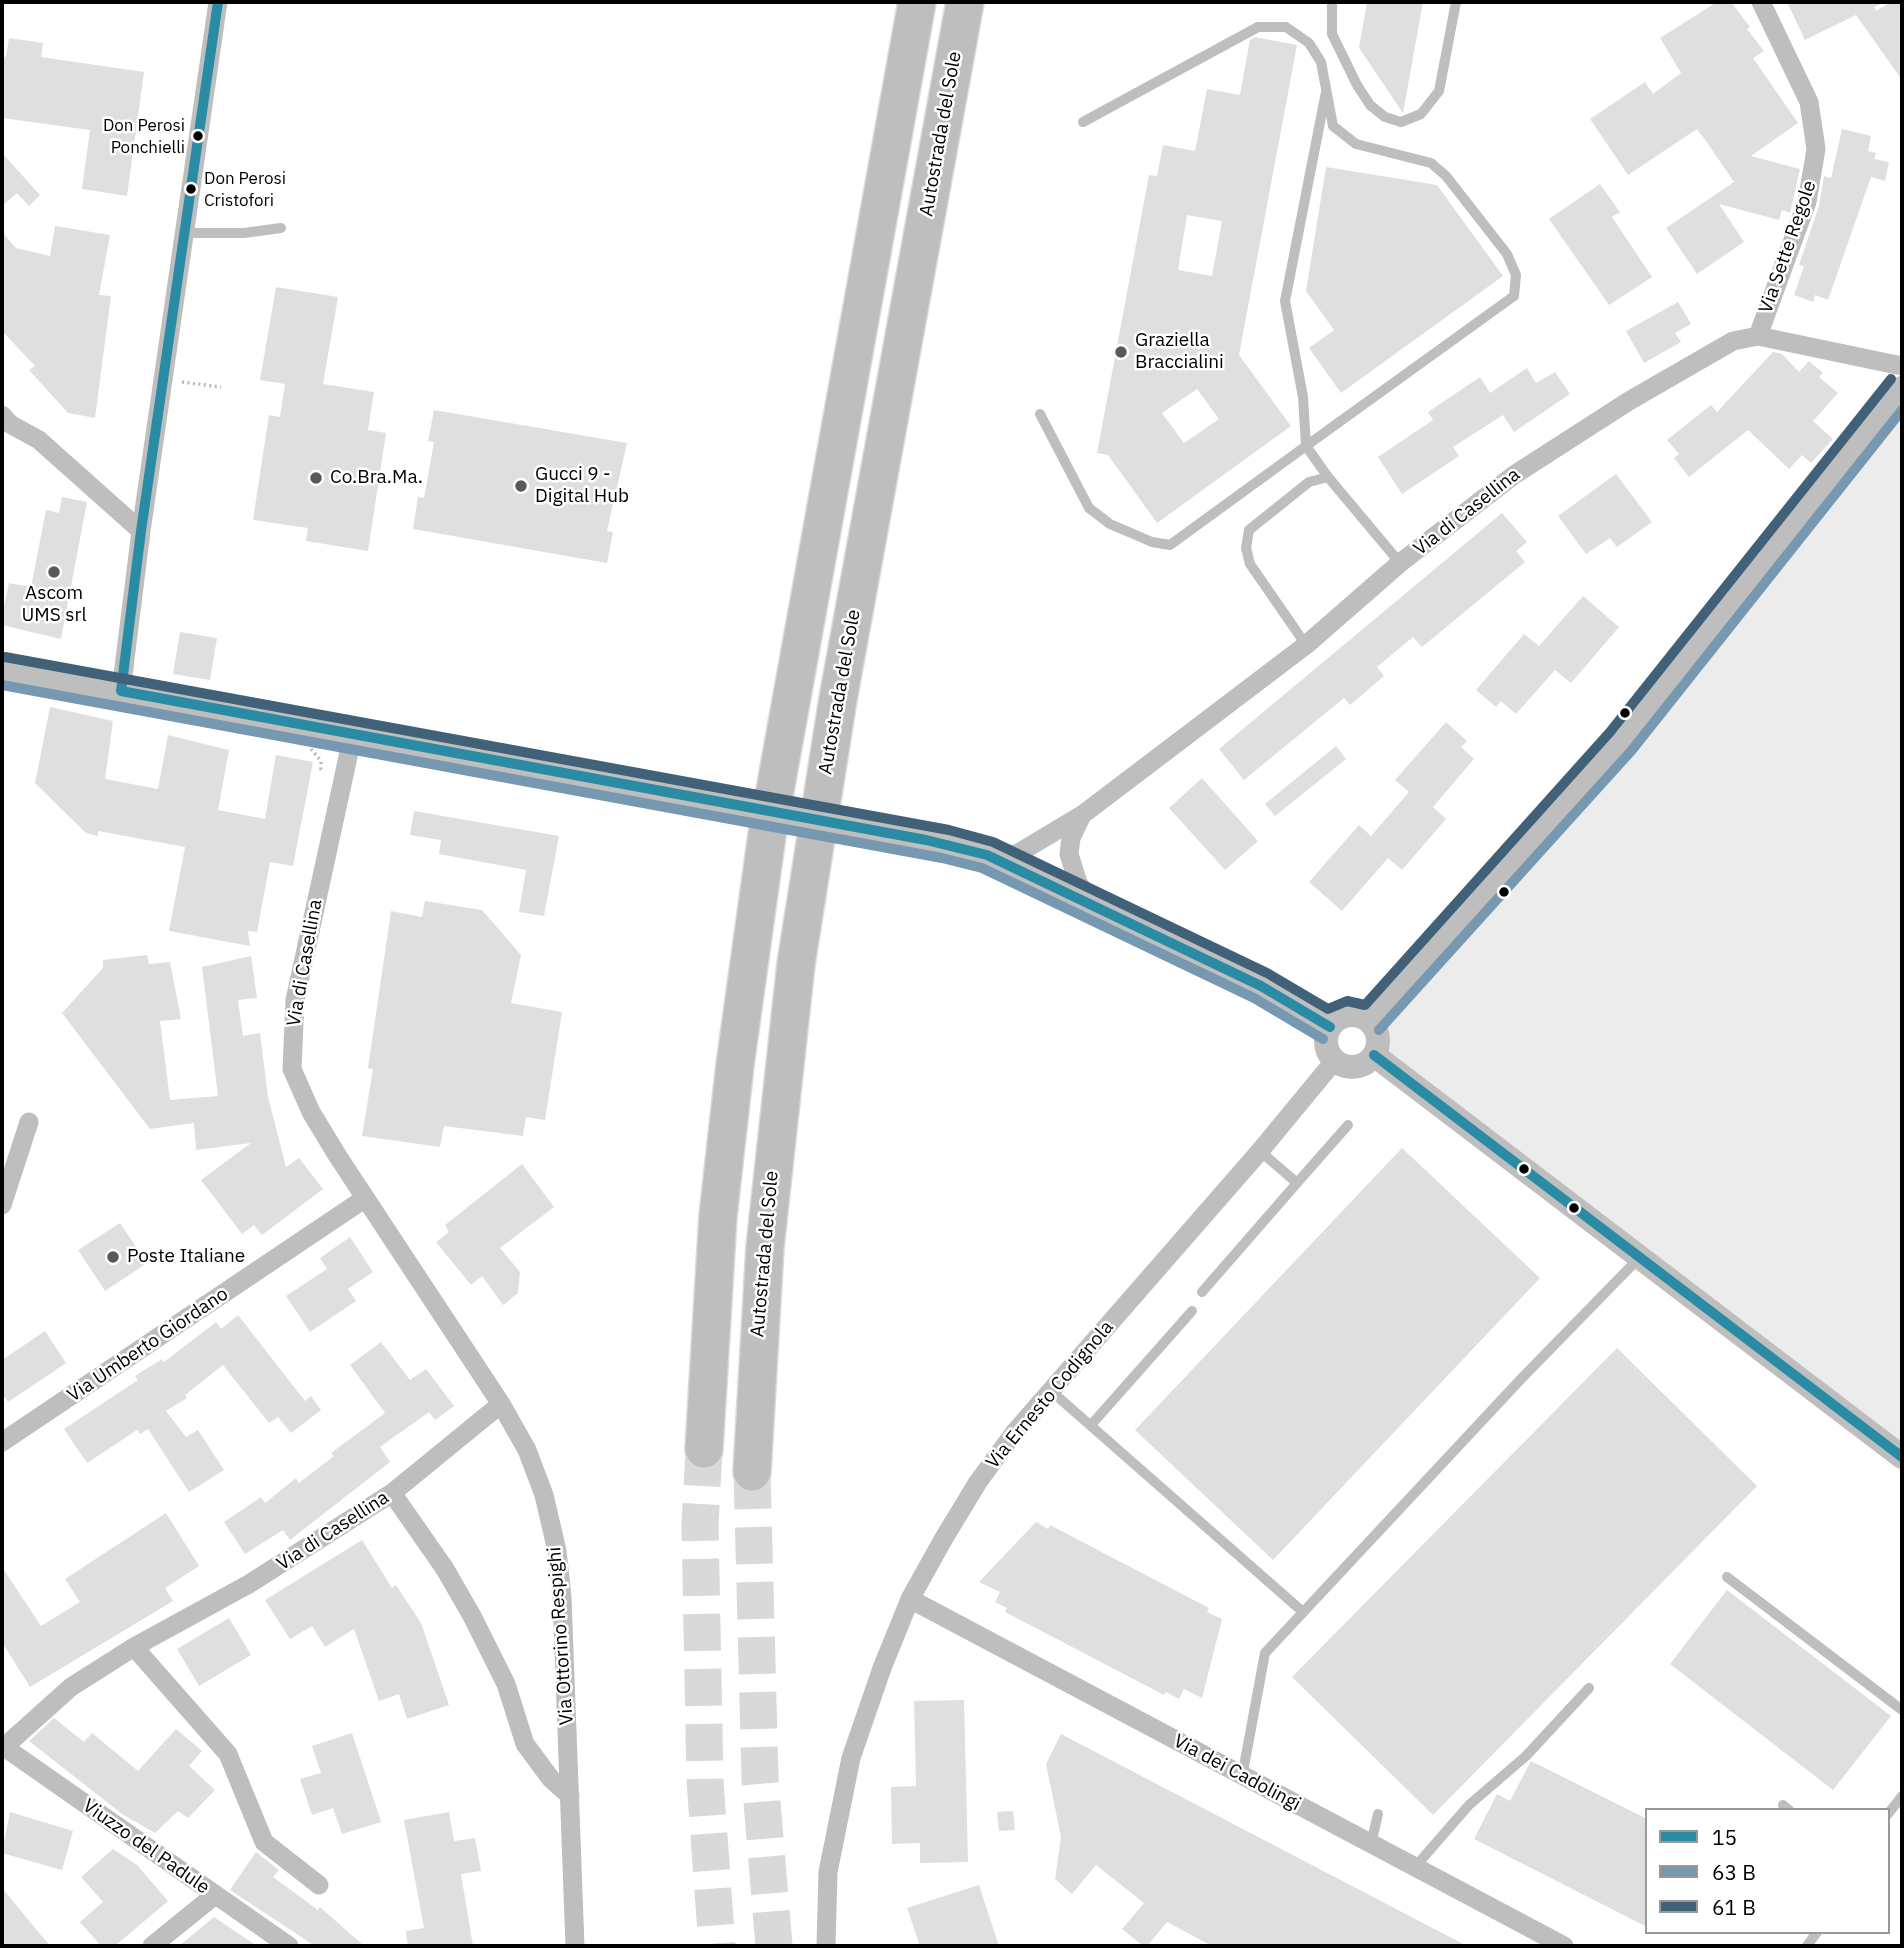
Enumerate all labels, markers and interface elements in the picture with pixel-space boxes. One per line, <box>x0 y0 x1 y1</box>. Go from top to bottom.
street label: Autostrada del Sole <box>915 50 967 218</box>
place label: Don Perosi Ponchielli <box>103 116 185 156</box>
marker: Don Perosi Ponchielli <box>191 129 205 143</box>
place label: Don Perosi Cristofori <box>204 169 286 209</box>
street label: Via Sette Regole <box>1755 178 1821 316</box>
marker: Don Perosi Cristofori <box>184 182 198 196</box>
place label: Graziella Braccialini <box>1135 330 1224 374</box>
marker: Graziella Braccialini <box>1113 344 1129 360</box>
street label: Via di Casellina <box>1409 463 1525 561</box>
place label: Gucci 9 - Digital Hub <box>535 464 629 508</box>
place label: Co.Bra.Ma. <box>330 467 423 489</box>
marker: Co.Bra.Ma. <box>308 470 324 486</box>
marker: Gucci 9 - Digital Hub <box>513 478 529 494</box>
marker: Ascom UMS srl <box>46 564 62 580</box>
place label: Ascom UMS srl <box>21 583 87 627</box>
street label: Autostrada del Sole <box>814 608 866 776</box>
unlabelled marker <box>1618 706 1632 720</box>
unlabelled marker <box>1497 885 1511 899</box>
street label: Via di Casellina <box>283 898 327 1028</box>
unlabelled marker <box>1517 1162 1531 1176</box>
street label: Autostrada del Sole <box>746 1170 784 1338</box>
unlabelled marker <box>1567 1201 1581 1215</box>
place label: Poste Italiane <box>127 1246 245 1268</box>
marker: Poste Italiane <box>105 1249 121 1265</box>
street label: Via Umberto Giordano <box>63 1283 233 1407</box>
street label: Via Ernesto Codignola <box>981 1316 1119 1474</box>
street label: Via di Casellina <box>273 1486 393 1576</box>
street label: Via Ottorino Respighi <box>543 1546 579 1726</box>
street label: Via dei Cadolingi <box>1170 1730 1304 1816</box>
street label: Viuzzo del Padule <box>78 1795 214 1899</box>
legend <box>1645 1808 1890 1934</box>
text: 15 <box>1712 1823 1737 1851</box>
text: 63 B <box>1712 1858 1756 1886</box>
text: 61 B <box>1712 1893 1756 1921</box>

